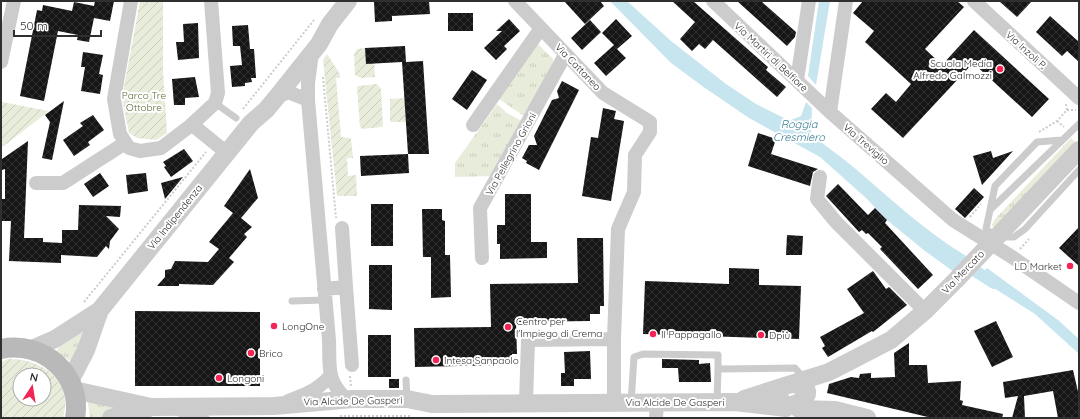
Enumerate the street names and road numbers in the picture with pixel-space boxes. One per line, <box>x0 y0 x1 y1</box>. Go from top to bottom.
street label: Via Martiri di Belfiore <box>731 19 811 95</box>
street label: Via Inzoli P. <box>1003 28 1049 72</box>
street label: Via Cattaneo <box>552 41 604 93</box>
street label: Via Pellegrino Grioni <box>483 110 539 198</box>
street label: Via Treviglio <box>840 121 892 167</box>
street label: Via Indipendenza <box>145 182 205 252</box>
street label: Via Mercato <box>939 247 987 297</box>
street label: Via Alcide De Gasperi <box>303 394 403 408</box>
street label: Via Alcide De Gasperi <box>625 396 725 409</box>

